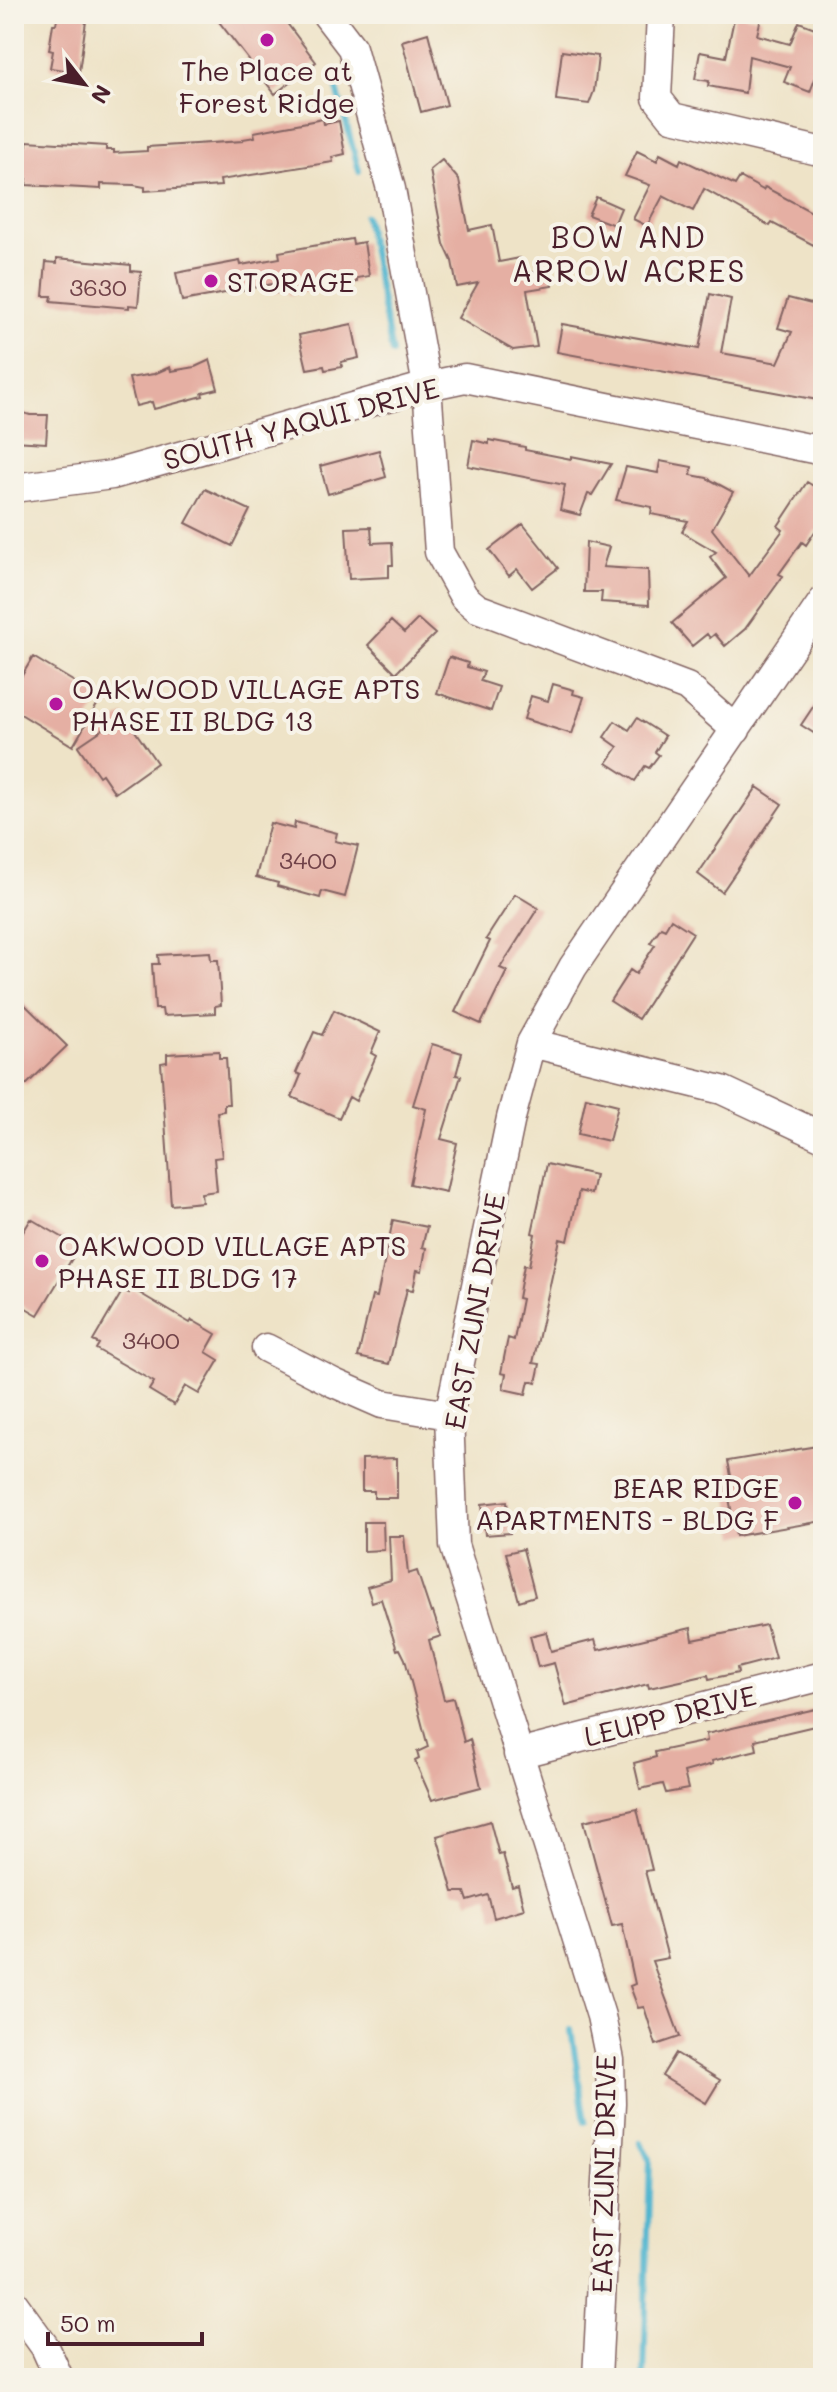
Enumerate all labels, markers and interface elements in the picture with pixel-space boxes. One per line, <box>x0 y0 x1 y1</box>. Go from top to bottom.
marker: The Place at Forest Ridge <box>258 31 276 49</box>
north arrow <box>44 44 124 124</box>
place label: The Place at Forest Ridge <box>179 52 355 120</box>
text: N <box>85 80 118 109</box>
district label: BOW AND ARROW ACRES <box>512 216 746 290</box>
place label: STORAGE <box>227 263 355 299</box>
house number: 3630 <box>69 271 127 302</box>
marker: STORAGE <box>202 272 220 290</box>
street label: SOUTH YAQUI DRIVE <box>159 369 443 477</box>
place label: OAKWOOD VILLAGE APTS PHASE II BLDG 13 <box>72 670 420 738</box>
marker: OAKWOOD VILLAGE APTS PHASE II BLDG 13 <box>47 695 65 713</box>
house number: 3400 <box>279 844 337 875</box>
street label: EAST ZUNI DRIVE <box>436 1190 512 1432</box>
place label: OAKWOOD VILLAGE APTS PHASE II BLDG 17 <box>58 1227 406 1295</box>
marker: OAKWOOD VILLAGE APTS PHASE II BLDG 17 <box>33 1252 51 1270</box>
house number: 3400 <box>122 1324 180 1355</box>
place label: BEAR RIDGE APARTMENTS - BLDG F <box>475 1469 779 1537</box>
marker: BEAR RIDGE APARTMENTS - BLDG F <box>786 1494 804 1512</box>
street label: LEUPP DRIVE <box>580 1676 760 1754</box>
street label: EAST ZUNI DRIVE <box>583 2054 623 2294</box>
scale bar <box>48 2296 202 2346</box>
text: 50 m <box>60 2307 116 2338</box>

